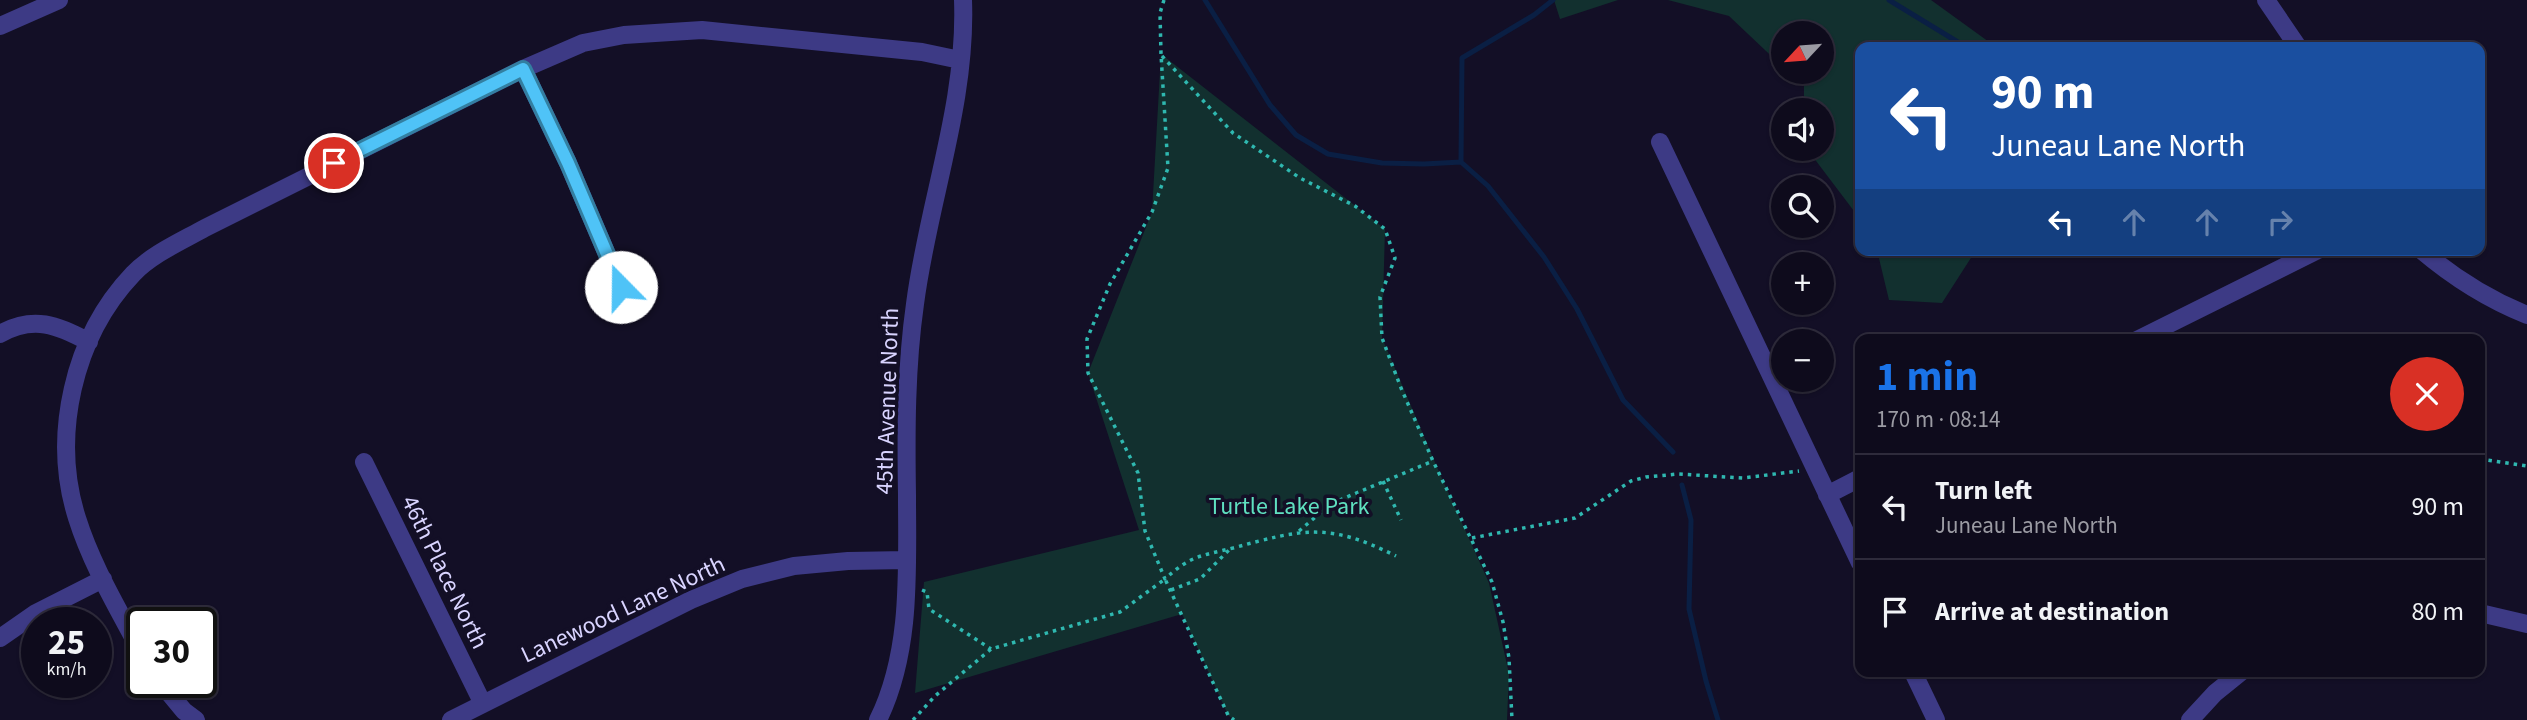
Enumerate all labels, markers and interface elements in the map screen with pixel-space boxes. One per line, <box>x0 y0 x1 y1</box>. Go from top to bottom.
north arrow <box>1771 21 1834 84</box>
map controls <box>1771 21 1834 392</box>
text: 90 m <box>1991 58 2095 128</box>
icon: left <box>1876 70 1967 161</box>
button: sound <box>1771 98 1834 161</box>
text: Juneau Lane North <box>1991 123 2245 169</box>
pin <box>304 133 364 193</box>
icon: arrive <box>315 144 353 182</box>
button: search <box>1771 175 1834 238</box>
icon: left <box>2042 203 2080 241</box>
icon: ahead <box>2115 203 2153 241</box>
icon: ahead <box>2188 203 2226 241</box>
icon: right <box>2261 203 2299 241</box>
position arrow <box>584 250 658 324</box>
button: + <box>1771 252 1834 315</box>
street label: 45th Avenue North <box>867 307 908 495</box>
button: − <box>1771 329 1834 392</box>
text: 1 min <box>1876 347 1978 407</box>
button: close <box>2390 357 2464 431</box>
text: 170 m · 08:14 <box>1876 403 2000 436</box>
text: Turn left <box>1935 472 2032 509</box>
icon: left <box>1876 488 1914 526</box>
text: 90 m <box>2411 488 2464 525</box>
park label: Turtle Lake Park <box>1209 489 1370 524</box>
street label: 46th Place North <box>392 490 497 655</box>
text: Juneau Lane North <box>1935 509 2118 542</box>
street label: Lanewood Lane North <box>515 547 731 672</box>
icon: arrive <box>1876 593 1914 631</box>
text: Arrive at destination <box>1935 593 2169 630</box>
text: 80 m <box>2411 593 2464 630</box>
speed limit sign: 30 <box>126 607 217 698</box>
text: 25 <box>48 618 85 668</box>
text: km/h <box>47 657 86 682</box>

